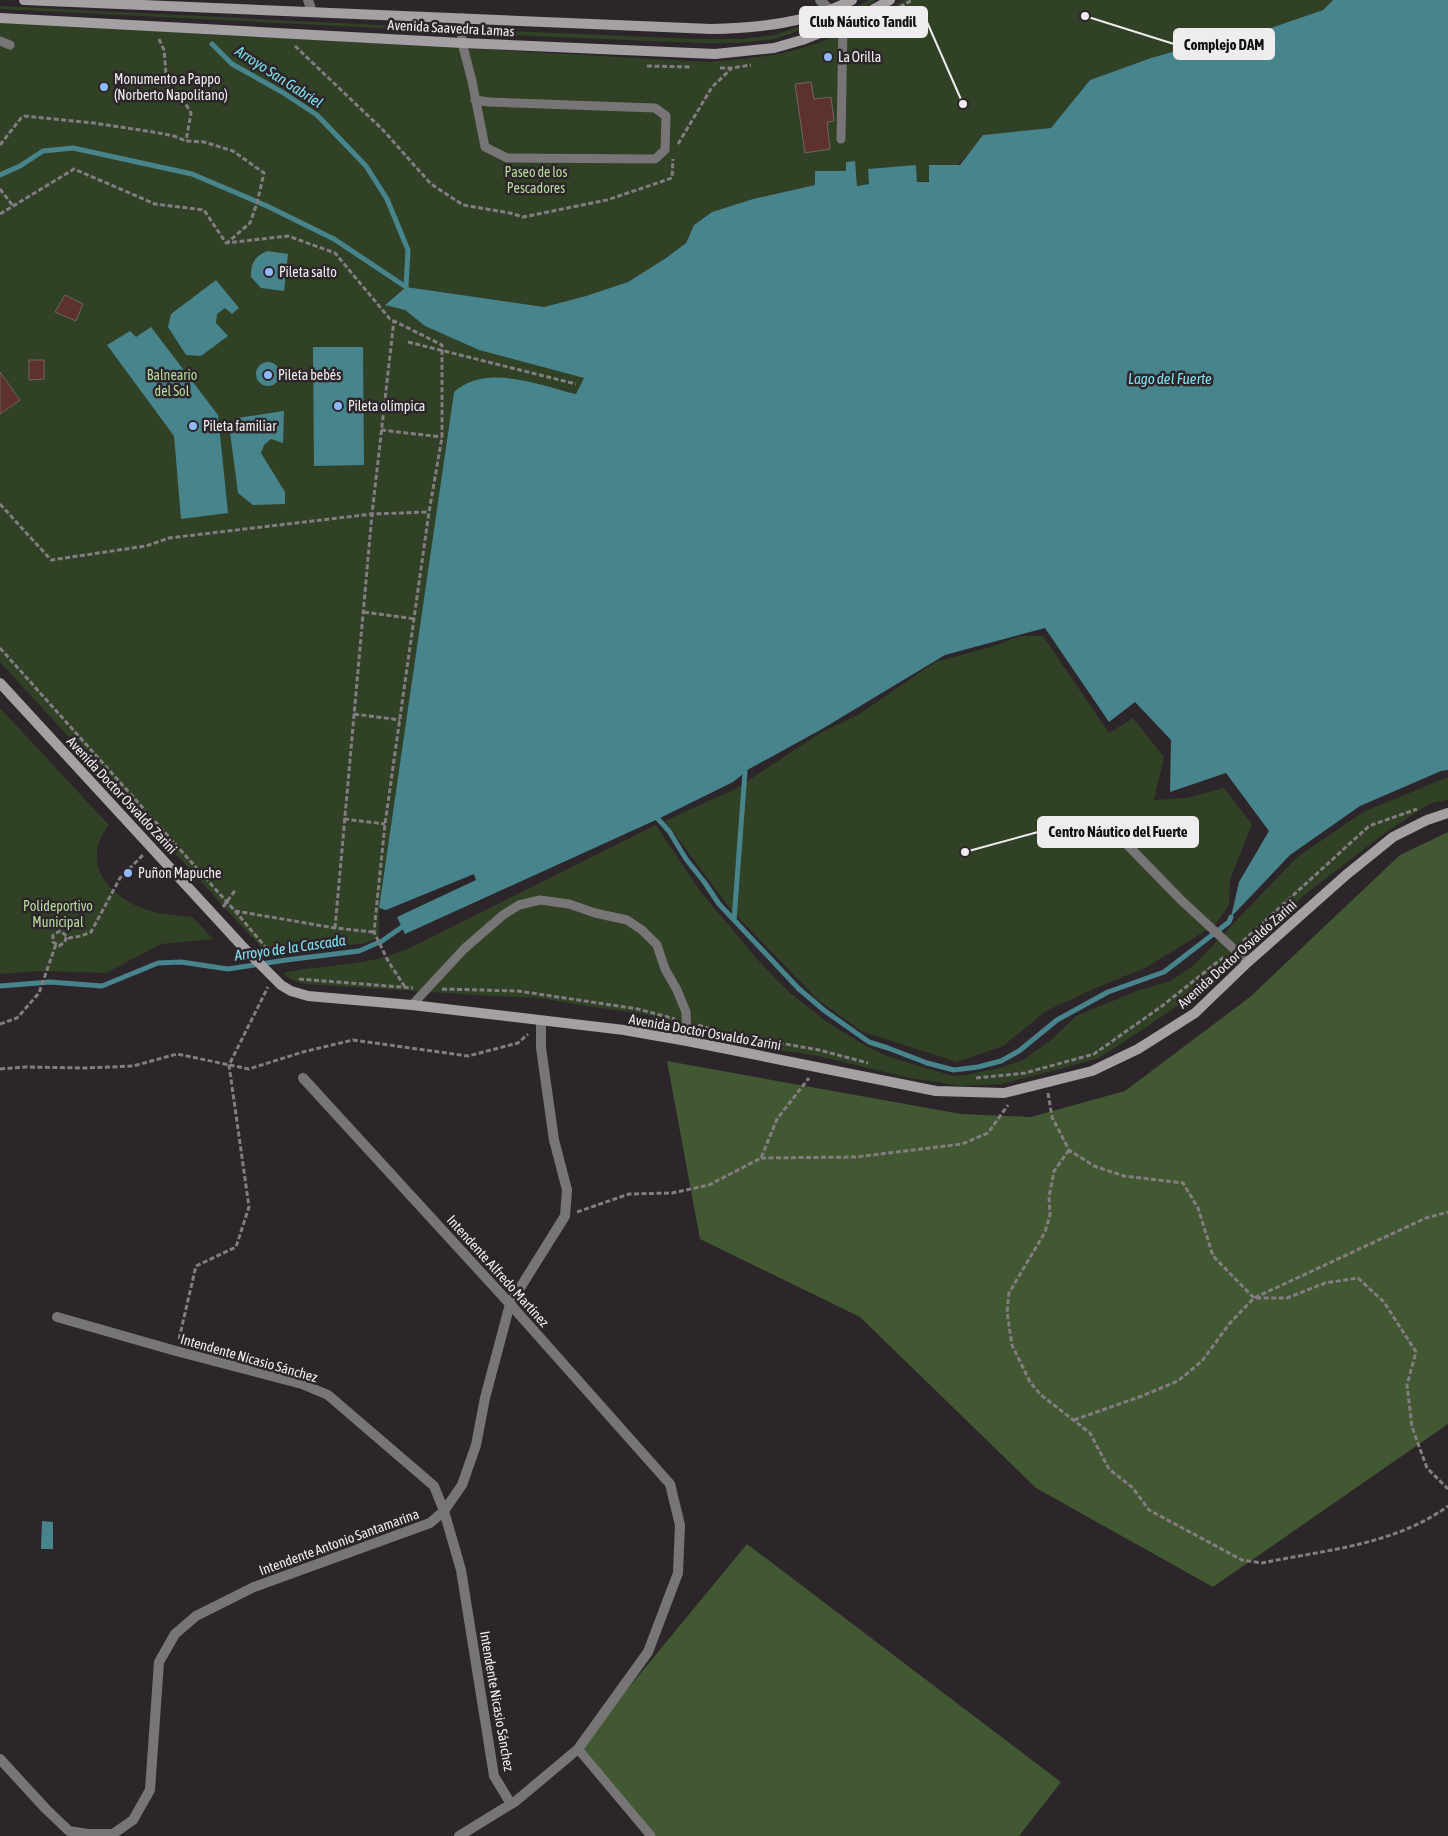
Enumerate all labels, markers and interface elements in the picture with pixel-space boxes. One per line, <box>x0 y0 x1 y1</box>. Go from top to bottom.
callout: Club Náutico Tandil <box>800 7 927 37</box>
text: Club Náutico Tandil <box>810 13 917 30</box>
street label: Avenida Saavedra Lamas <box>387 17 515 39</box>
callout: Complejo DAM <box>1174 29 1274 59</box>
text: Complejo DAM <box>1184 36 1264 53</box>
water label: Arroyo San Gabriel <box>231 41 326 111</box>
place label: La Orilla <box>838 49 881 65</box>
marker: La Orilla <box>822 51 834 63</box>
place label: Monumento a Pappo (Norberto Napolitano) <box>114 71 228 103</box>
marker: Monumento a Pappo (Norberto Napolitano) <box>98 81 110 93</box>
park label: Paseo de los Pescadores <box>505 164 567 196</box>
place label: Pileta salto <box>279 264 337 280</box>
marker: Pileta salto <box>263 266 275 278</box>
park label: Balneario del Sol <box>147 367 197 399</box>
place label: Pileta bebés <box>278 367 341 383</box>
marker: Pileta bebés <box>262 369 274 381</box>
water label: Lago del Fuerte <box>1128 370 1212 387</box>
place label: Pileta olímpica <box>348 398 425 414</box>
marker: Pileta olímpica <box>332 400 344 412</box>
place label: Pileta familiar <box>203 418 277 434</box>
marker: Pileta familiar <box>187 420 199 432</box>
street label: Avenida Doctor Osvaldo Zarini <box>64 733 180 857</box>
callout: Centro Náutico del Fuerte <box>1038 817 1198 847</box>
text: Centro Náutico del Fuerte <box>1048 823 1188 840</box>
place label: Puñon Mapuche <box>138 865 221 881</box>
marker: Puñon Mapuche <box>122 867 134 879</box>
street label: Avenida Doctor Osvaldo Zarini <box>1174 896 1300 1012</box>
park label: Polideportivo Municipal <box>23 898 93 930</box>
water label: Arroyo de la Cascada <box>232 931 347 964</box>
street label: Avenida Doctor Osvaldo Zarini <box>628 1011 782 1053</box>
street label: Intendente Alfredo Martínez <box>444 1212 552 1330</box>
street label: Intendente Nicasio Sánchez <box>179 1331 319 1385</box>
street label: Intendente Antonio Santamarina <box>257 1506 421 1578</box>
street label: Intendente Nicasio Sánchez <box>477 1630 517 1772</box>

